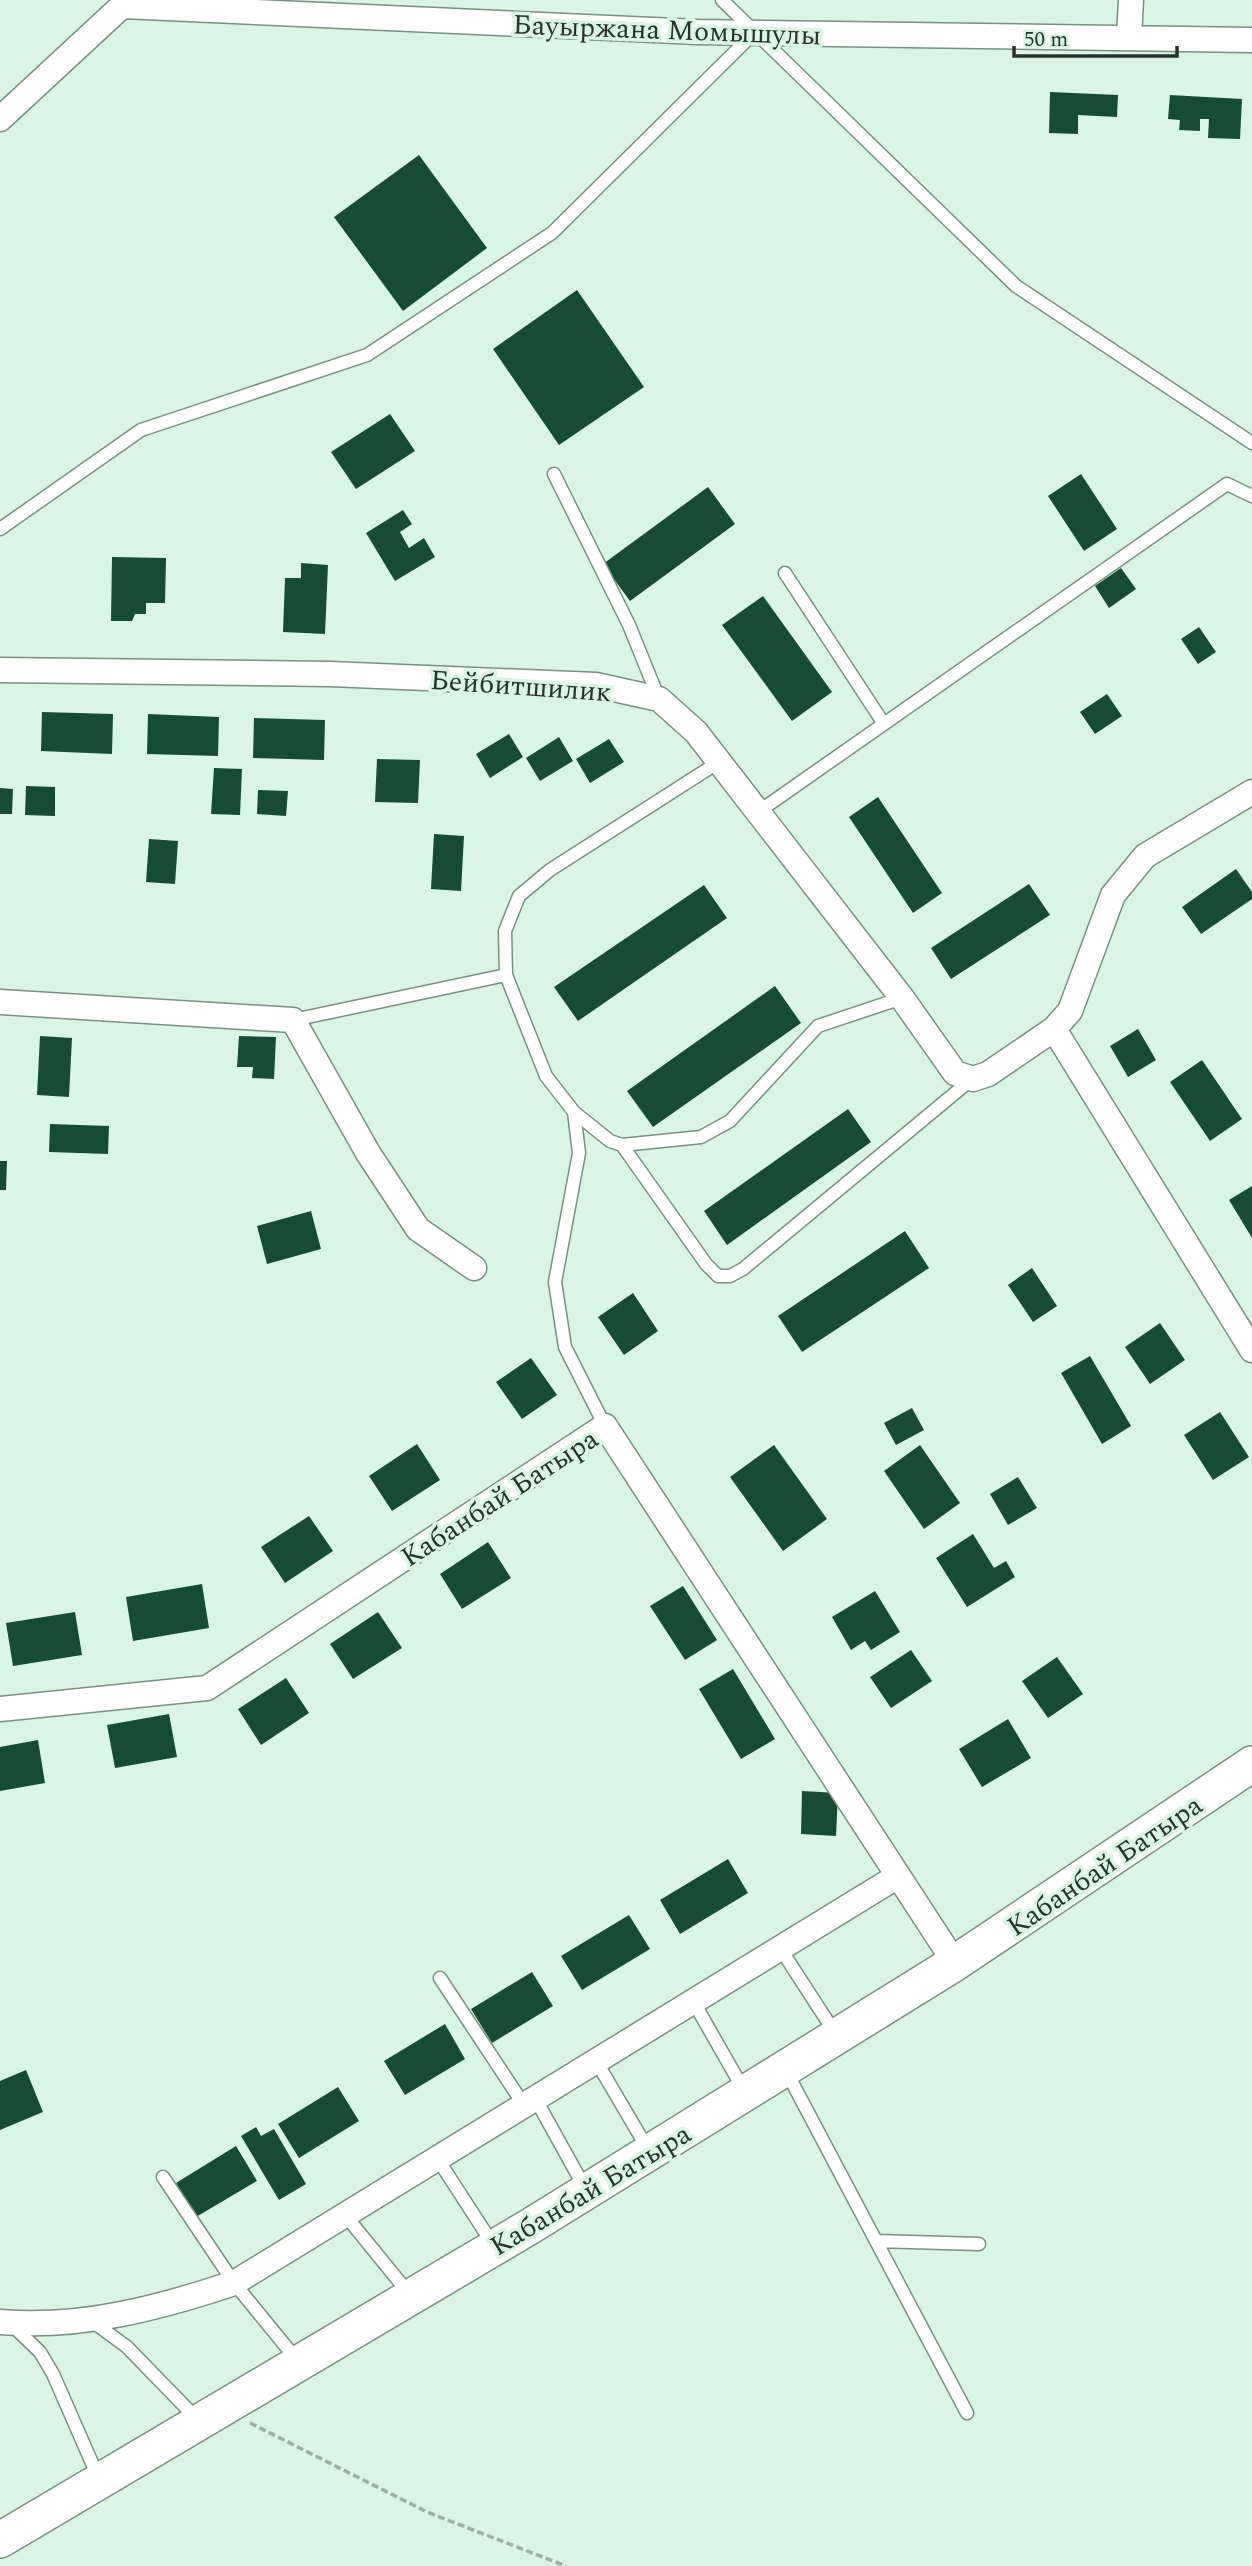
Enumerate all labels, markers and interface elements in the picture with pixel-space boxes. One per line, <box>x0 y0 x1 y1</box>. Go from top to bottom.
street label: Бауыржана Момышулы <box>512 4 822 57</box>
scale bar <box>1014 14 1177 58</box>
text: 50 m <box>1024 24 1068 56</box>
street label: Бейбитшилик <box>429 659 613 714</box>
street label: Кабанбай Батыра <box>392 1418 608 1578</box>
street label: Кабанбай Батыра <box>998 1784 1212 1948</box>
street label: Кабанбай Батыра <box>482 2113 700 2268</box>

